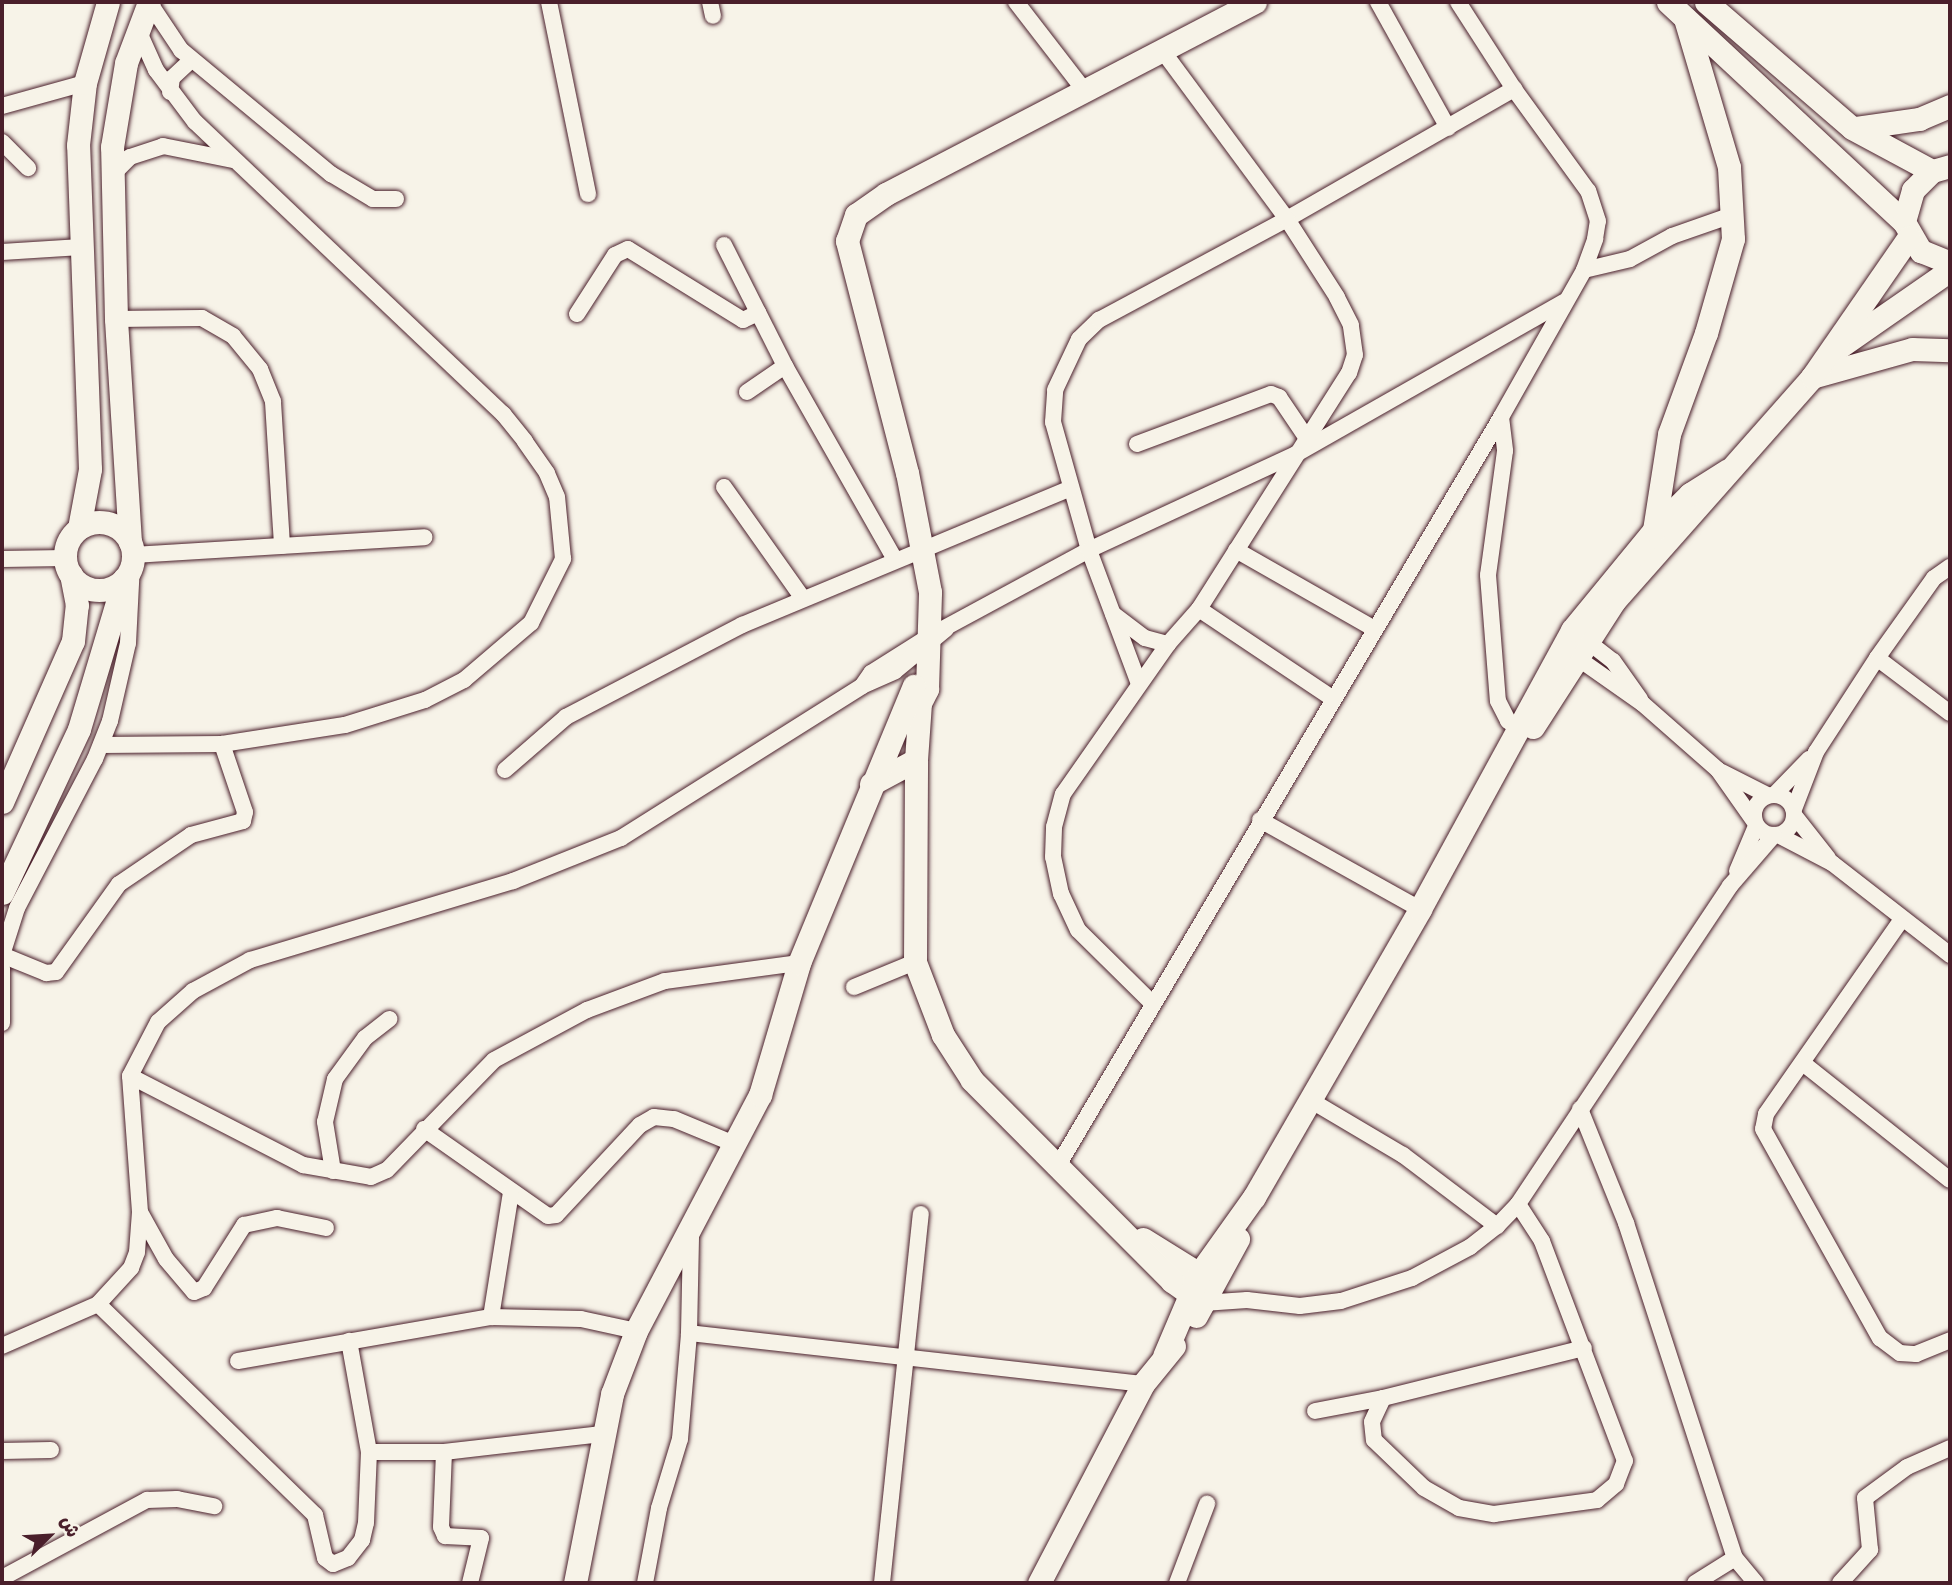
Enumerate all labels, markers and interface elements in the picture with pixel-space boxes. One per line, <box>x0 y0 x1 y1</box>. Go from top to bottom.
north arrow <box>14 1501 84 1571</box>
text: ش <box>52 1512 85 1542</box>

